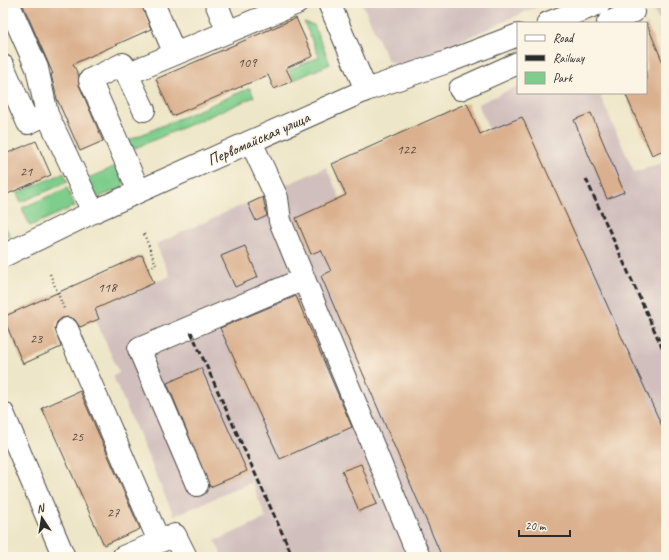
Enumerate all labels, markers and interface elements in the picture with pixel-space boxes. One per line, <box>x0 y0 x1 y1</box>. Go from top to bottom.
legend <box>517 22 647 94</box>
text: Road <box>553 30 575 46</box>
text: Railway <box>553 50 585 66</box>
house number: 109 <box>238 54 258 71</box>
text: Park <box>553 70 574 86</box>
street label: Первомайская улица <box>204 107 314 170</box>
house number: 122 <box>397 141 417 158</box>
house number: 21 <box>20 163 33 180</box>
house number: 118 <box>98 279 118 296</box>
house number: 23 <box>30 330 44 347</box>
house number: 25 <box>71 428 84 445</box>
north arrow <box>22 498 62 538</box>
text: N <box>35 500 47 516</box>
house number: 27 <box>107 504 120 521</box>
scale bar <box>519 512 570 538</box>
text: 20 m <box>525 518 547 534</box>

